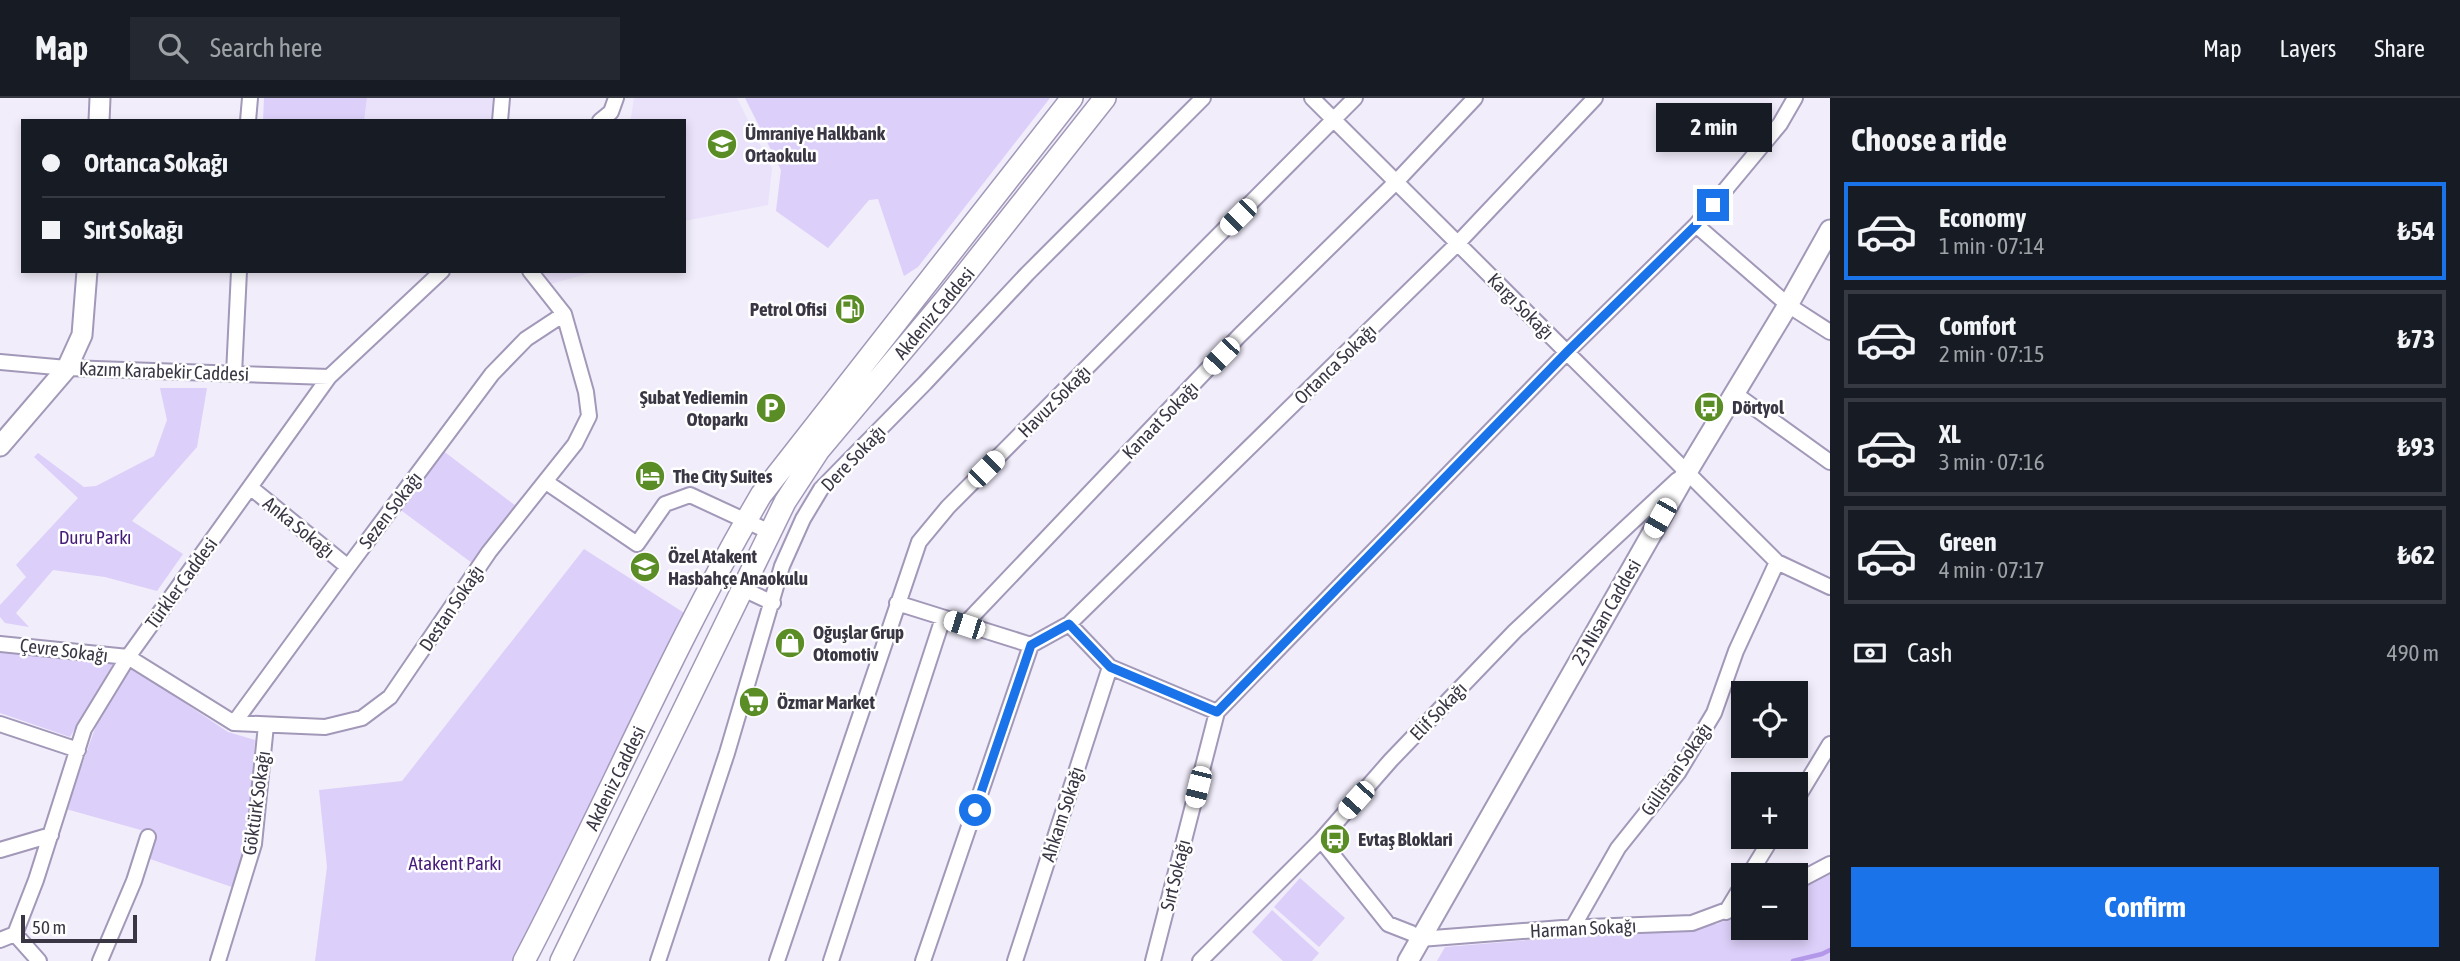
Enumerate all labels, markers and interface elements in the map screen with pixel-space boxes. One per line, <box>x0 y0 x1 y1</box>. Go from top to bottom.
search box <box>130 17 620 80</box>
text: Map <box>35 29 88 67</box>
icon: search <box>154 29 192 67</box>
text: Search here <box>210 33 322 63</box>
text: Map <box>2203 35 2242 62</box>
text: Layers <box>2280 35 2336 62</box>
text: Share <box>2374 35 2425 62</box>
callout: 2 min <box>1655 104 1771 153</box>
text: 2 min <box>1691 114 1737 140</box>
text: Choose a ride <box>1851 121 2007 158</box>
place label: Ümraniye Halkbank Ortaokulu <box>745 122 886 166</box>
school or university icon: Ümraniye Halkbank Ortaokulu <box>705 127 739 161</box>
text: Ortanca Sokağı <box>84 148 228 178</box>
route end <box>1697 189 1729 221</box>
car <box>1216 195 1261 239</box>
icon: car <box>1855 200 1918 263</box>
text: Economy <box>1939 203 2026 233</box>
text: Sırt Sokağı <box>84 215 183 245</box>
text: ₺54 <box>2398 216 2435 246</box>
text: 1 min · 07:14 <box>1939 233 2045 259</box>
street label: Akdeniz Caddesi <box>889 263 979 363</box>
street label: Kargı Sokağı <box>1483 268 1559 344</box>
fuel station icon: Petrol Ofisi <box>833 292 867 326</box>
place label: Petrol Ofisi <box>750 298 827 320</box>
icon: car <box>1855 308 1918 371</box>
text: Comfort <box>1939 311 2016 341</box>
street label: Ortanca Sokağı <box>1290 320 1380 408</box>
text: ₺73 <box>2398 324 2435 354</box>
car <box>1199 334 1244 378</box>
text: 2 min · 07:15 <box>1939 341 2045 367</box>
street label: Kazım Karabekir Caddesi <box>79 357 249 385</box>
street label: Havuz Sokağı <box>1013 360 1095 442</box>
street label: Kanaat Sokağı <box>1118 377 1202 463</box>
place label: Şubat Yediemin Otoparkı <box>640 386 748 430</box>
bus stop icon: Dörtyol <box>1692 390 1726 424</box>
parking icon: Şubat Yediemin Otoparkı <box>754 391 788 425</box>
place label: Dörtyol <box>1732 396 1785 418</box>
icon: car <box>1855 416 1918 479</box>
text: XL <box>1939 419 1961 449</box>
street label: Dere Sokağı <box>816 421 890 495</box>
text: ₺93 <box>2398 432 2435 462</box>
car <box>964 447 1009 491</box>
text: 3 min · 07:16 <box>1939 449 2045 475</box>
hotel icon: The City Suites <box>633 459 667 493</box>
place label: The City Suites <box>673 465 773 487</box>
street label: Sezen Sokağı <box>354 467 426 553</box>
street label: Anka Sokağı <box>259 492 339 562</box>
car <box>1641 495 1680 541</box>
icon: car <box>1855 524 1918 587</box>
park label: Duru Parkı <box>59 526 131 548</box>
text: Green <box>1939 527 1997 557</box>
street label: Türkler Caddesi <box>141 533 221 633</box>
text: ₺62 <box>2398 540 2435 570</box>
place label: Özel Atakent Hasbahçe Anaokulu <box>668 545 808 589</box>
school or university icon: Özel Atakent Hasbahçe Anaokulu <box>628 550 662 584</box>
street label: 23 Nisan Caddesi <box>1567 555 1645 669</box>
text: 4 min · 07:17 <box>1939 557 2045 583</box>
street label: Destan Sokağı <box>414 561 488 655</box>
car <box>941 609 988 641</box>
place label: Oğuşlar Grup Otomotiv <box>813 621 904 665</box>
shop icon: Oğuşlar Grup Otomotiv <box>773 626 807 660</box>
street label: Çevre Sokağı <box>19 634 109 666</box>
icon: cash <box>1851 634 1889 672</box>
text: Cash <box>1907 638 1953 668</box>
text: 490 m <box>2387 640 2439 666</box>
street label: Elif Sokağı <box>1405 677 1471 745</box>
map controls <box>1731 681 1808 940</box>
button: locate <box>1731 681 1808 758</box>
supermarket icon: Özmar Market <box>737 685 771 719</box>
place label: Özmar Market <box>777 691 875 713</box>
street label: Gülistan Sokağı <box>1636 718 1716 820</box>
street label: Akdeniz Caddesi <box>580 722 650 834</box>
street label: Göktürk Sokağı <box>238 749 274 857</box>
street label: Ahkam Sokağı <box>1036 764 1088 864</box>
car <box>1183 764 1214 810</box>
button: + <box>1731 772 1808 849</box>
car <box>1335 777 1378 823</box>
route start <box>959 794 991 826</box>
bus stop icon: Evtaş Bloklari <box>1318 822 1352 856</box>
place label: Evtaş Bloklari <box>1358 828 1453 850</box>
street label: Sırt Sokağı <box>1156 837 1194 913</box>
park label: Atakent Parkı <box>408 852 502 874</box>
button: − <box>1731 863 1808 940</box>
button: Confirm <box>1851 867 2439 947</box>
scale bar <box>21 912 136 944</box>
street label: Harman Sokağı <box>1529 914 1637 942</box>
text: 50 m <box>32 916 66 938</box>

